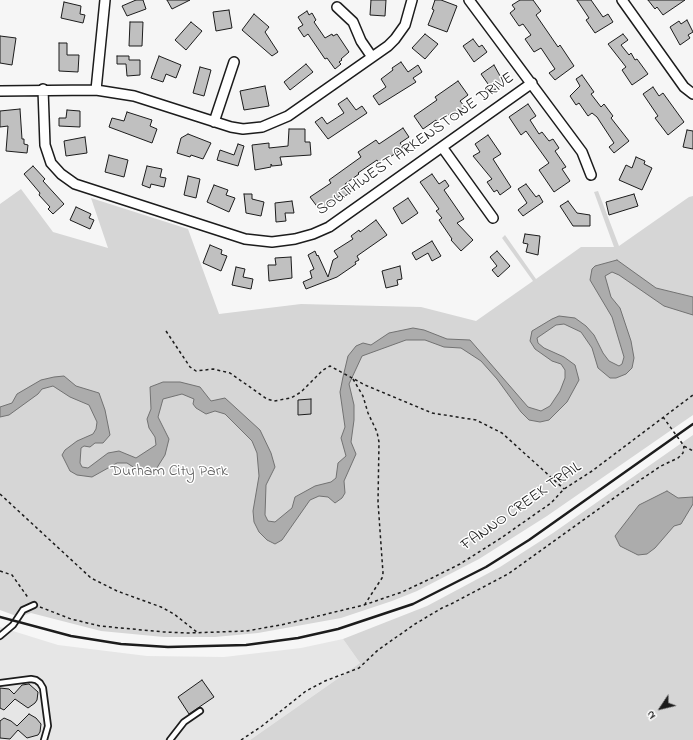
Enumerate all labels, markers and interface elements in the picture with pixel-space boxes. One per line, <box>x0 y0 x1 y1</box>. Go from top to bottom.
street label: SOUTHWEST ARKENSTONE DRIVE <box>313 69 519 221</box>
street label: FANNO CREEK TRAIL <box>458 458 586 556</box>
park label: Durham City Park <box>110 462 228 482</box>
north arrow <box>641 688 681 728</box>
text: N <box>642 707 660 723</box>

